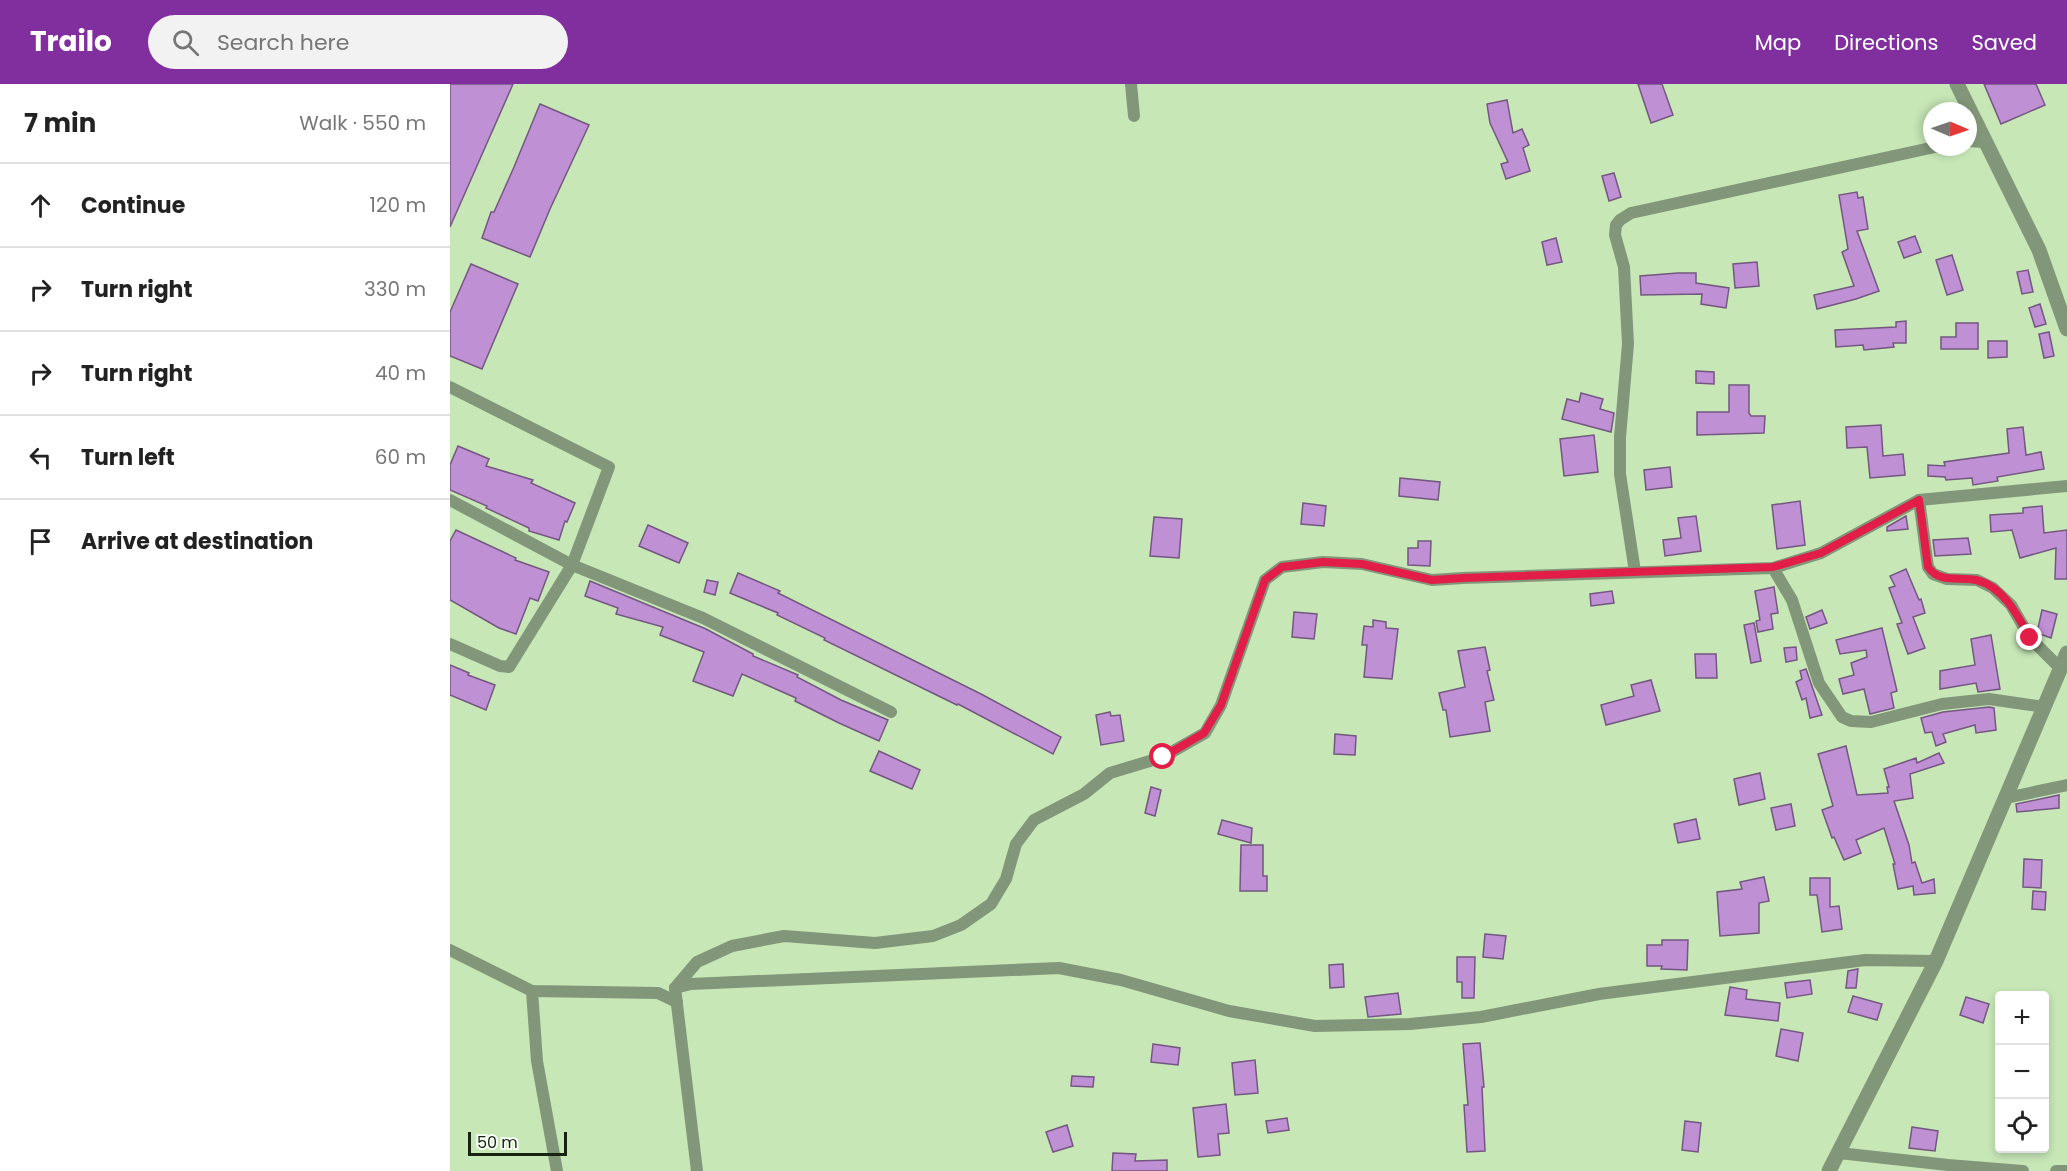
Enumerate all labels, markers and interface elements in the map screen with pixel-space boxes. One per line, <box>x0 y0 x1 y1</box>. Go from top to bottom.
search box <box>148 15 568 69</box>
text: Trailo <box>30 22 112 61</box>
icon: search <box>169 26 202 59</box>
text: Search here <box>217 27 349 58</box>
text: Map <box>1755 28 1801 57</box>
text: Directions <box>1834 28 1938 57</box>
text: Saved <box>1971 28 2037 57</box>
north arrow <box>1923 102 1977 156</box>
text: 7 min <box>24 105 96 141</box>
text: Walk · 550 m <box>299 109 426 137</box>
icon: ahead <box>24 189 57 222</box>
text: Continue <box>81 190 185 221</box>
text: 120 m <box>370 191 426 219</box>
icon: right <box>24 273 57 306</box>
text: Turn right <box>81 274 192 305</box>
text: 330 m <box>364 275 426 303</box>
icon: right <box>24 357 57 390</box>
text: Turn right <box>81 358 192 389</box>
text: 40 m <box>375 359 426 387</box>
icon: left <box>24 441 57 474</box>
text: Turn left <box>81 442 175 473</box>
text: 60 m <box>375 443 426 471</box>
icon: arrive <box>24 525 57 558</box>
text: Arrive at destination <box>81 526 313 557</box>
route end <box>2016 624 2042 650</box>
route start <box>1149 743 1175 769</box>
map controls <box>1995 991 2049 1153</box>
button: + <box>1995 991 2049 1045</box>
button: − <box>1995 1045 2049 1099</box>
button: locate <box>1995 1099 2049 1153</box>
scale bar <box>468 1129 567 1156</box>
text: 50 m <box>477 1131 518 1154</box>

